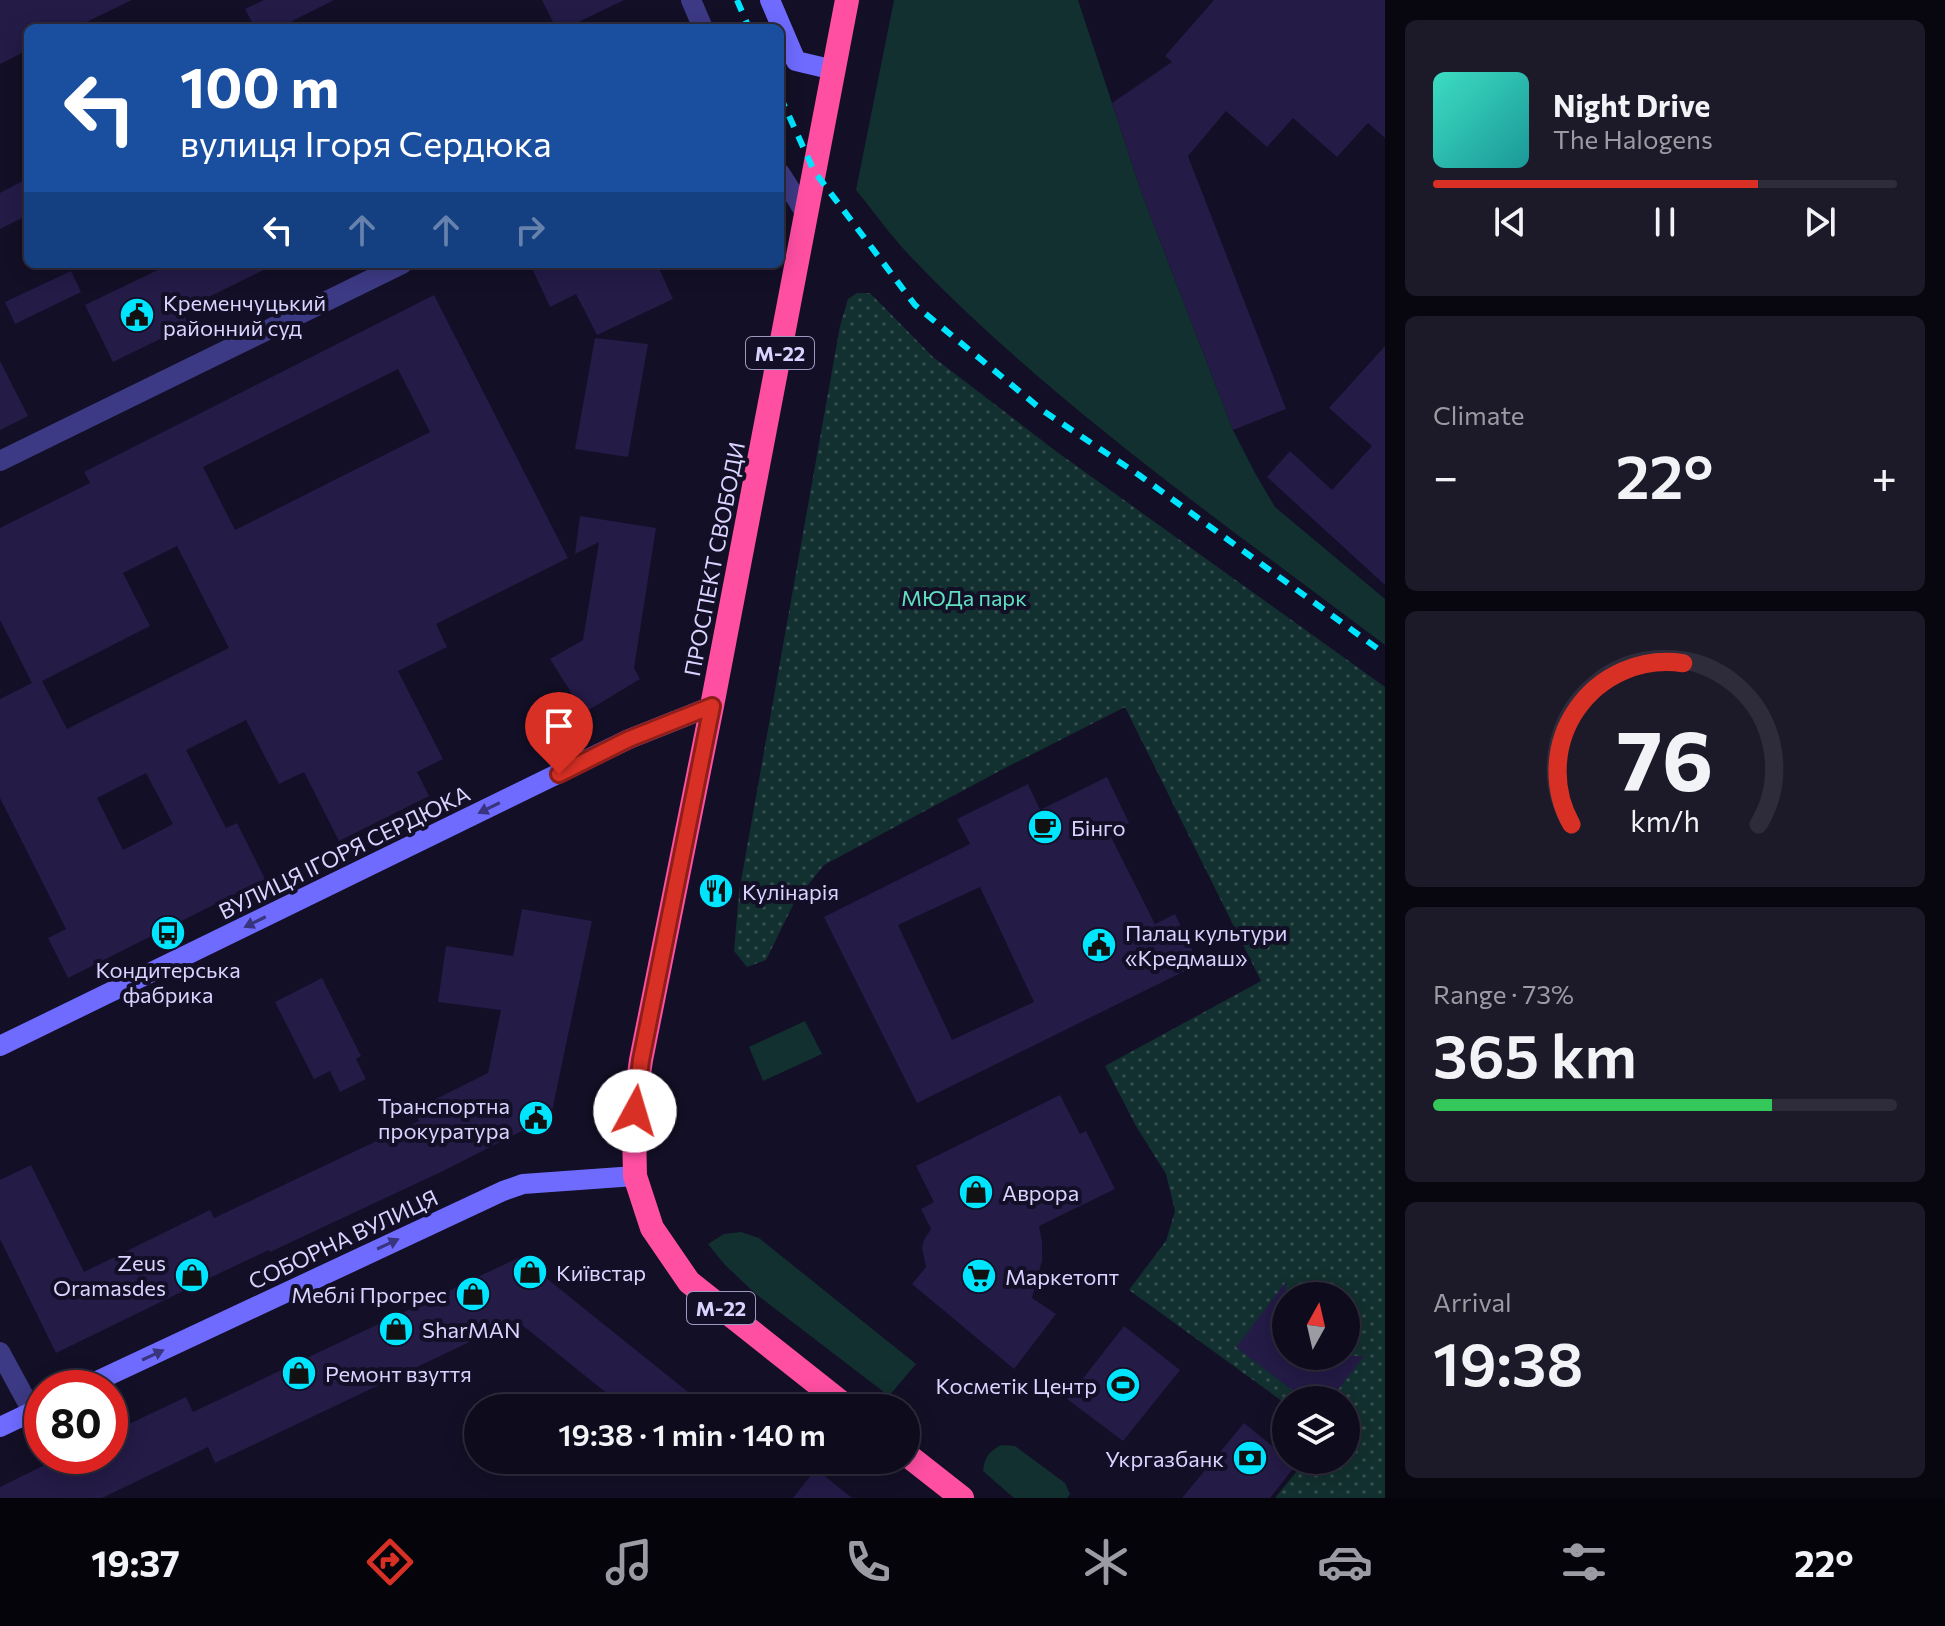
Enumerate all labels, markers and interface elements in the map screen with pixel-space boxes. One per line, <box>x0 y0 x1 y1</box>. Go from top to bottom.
text: 100 m <box>180 51 339 120</box>
icon: left <box>48 56 152 160</box>
text: Night Drive <box>1553 86 1710 123</box>
text: вулиця Ігоря Сердюка <box>180 120 552 164</box>
text: The Halogens <box>1553 123 1713 154</box>
icon: previous <box>1488 200 1532 244</box>
icon: pause <box>1643 200 1687 244</box>
icon: next <box>1798 200 1842 244</box>
icon: left <box>256 208 300 252</box>
icon: ahead <box>340 208 384 252</box>
icon: ahead <box>424 208 468 252</box>
icon: right <box>508 208 552 252</box>
place label: Кременчуцький районний суд <box>163 289 326 341</box>
public building icon: Кременчуцький районний суд <box>118 296 156 334</box>
road number: М-22 <box>746 337 814 369</box>
text: Climate <box>1433 399 1525 430</box>
text: 22° <box>1616 438 1713 511</box>
street label: ПРОСПЕКТ СВОБОДИ <box>678 439 750 679</box>
text: − <box>1433 448 1458 502</box>
text: + <box>1871 448 1897 502</box>
park label: МЮДа парк <box>901 584 1027 611</box>
pin <box>525 692 593 774</box>
icon: arrive <box>537 704 581 748</box>
text: 76 <box>1617 706 1713 808</box>
street label: ВУЛИЦЯ ІГОРЯ СЕРДЮКА <box>214 779 474 925</box>
one-way arrow <box>477 801 500 815</box>
text: km/h <box>1630 803 1700 838</box>
cafe icon: Бінго <box>1026 808 1064 846</box>
place label: Бінго <box>1071 814 1126 841</box>
restaurant icon: Кулінарія <box>697 872 735 910</box>
place label: Кулінарія <box>742 878 839 905</box>
bus stop icon: Кондитерська фабрика <box>149 914 187 952</box>
one-way arrow <box>243 915 266 929</box>
place label: Палац культури «Кредмаш» <box>1125 919 1287 971</box>
public building icon: Палац культури «Кредмаш» <box>1080 926 1118 964</box>
place label: Кондитерська фабрика <box>95 956 241 1008</box>
text: Range · 73% <box>1433 978 1574 1009</box>
text: 365 km <box>1433 1017 1637 1090</box>
position arrow <box>593 1069 677 1153</box>
place label: Транспортна прокуратура <box>377 1092 510 1144</box>
public building icon: Транспортна прокуратура <box>517 1099 555 1137</box>
shop icon: Аврора <box>957 1173 995 1211</box>
place label: Аврора <box>1002 1179 1079 1206</box>
street label: СОБОРНА ВУЛИЦЯ <box>244 1183 442 1295</box>
one-way arrow <box>377 1237 400 1251</box>
place label: Zeus Oramasdes <box>53 1249 166 1301</box>
shop icon: Київстар <box>511 1253 549 1291</box>
shop icon: Zeus Oramasdes <box>173 1256 211 1294</box>
supermarket icon: Маркетопт <box>960 1257 998 1295</box>
place label: Київстар <box>556 1259 646 1286</box>
place label: Маркетопт <box>1005 1263 1119 1290</box>
shop icon: Меблі Прогрес <box>454 1275 492 1313</box>
place label: Меблі Прогрес <box>291 1281 447 1308</box>
north arrow <box>1272 1282 1360 1370</box>
map controls <box>1272 1282 1360 1474</box>
text: Arrival <box>1433 1286 1512 1317</box>
road number: М-22 <box>687 1292 755 1324</box>
shop icon: SharMAN <box>377 1310 415 1348</box>
place label: SharMAN <box>422 1316 521 1343</box>
text: 19:38 <box>1433 1325 1583 1398</box>
one-way arrow <box>141 1348 165 1362</box>
shop icon: Ремонт взуття <box>280 1354 318 1392</box>
place label: Ремонт взуття <box>325 1360 472 1387</box>
sports icon: Косметік Центр <box>1104 1366 1142 1404</box>
speed limit sign: 80 <box>24 1370 128 1474</box>
place label: Косметік Центр <box>936 1372 1097 1399</box>
button: layers <box>1272 1386 1360 1474</box>
text: 19:38 · 1 min · 140 m <box>558 1415 826 1452</box>
bank icon: Укргазбанк <box>1231 1439 1269 1477</box>
place label: Укргазбанк <box>1105 1445 1224 1472</box>
icon: directions <box>362 1534 418 1590</box>
icon: music <box>601 1534 657 1590</box>
icon: phone <box>840 1534 896 1590</box>
icon: climate <box>1078 1534 1134 1590</box>
icon: car <box>1317 1534 1373 1590</box>
icon: filters <box>1556 1534 1612 1590</box>
text: 19:37 <box>91 1540 180 1584</box>
text: 22° <box>1794 1540 1854 1584</box>

